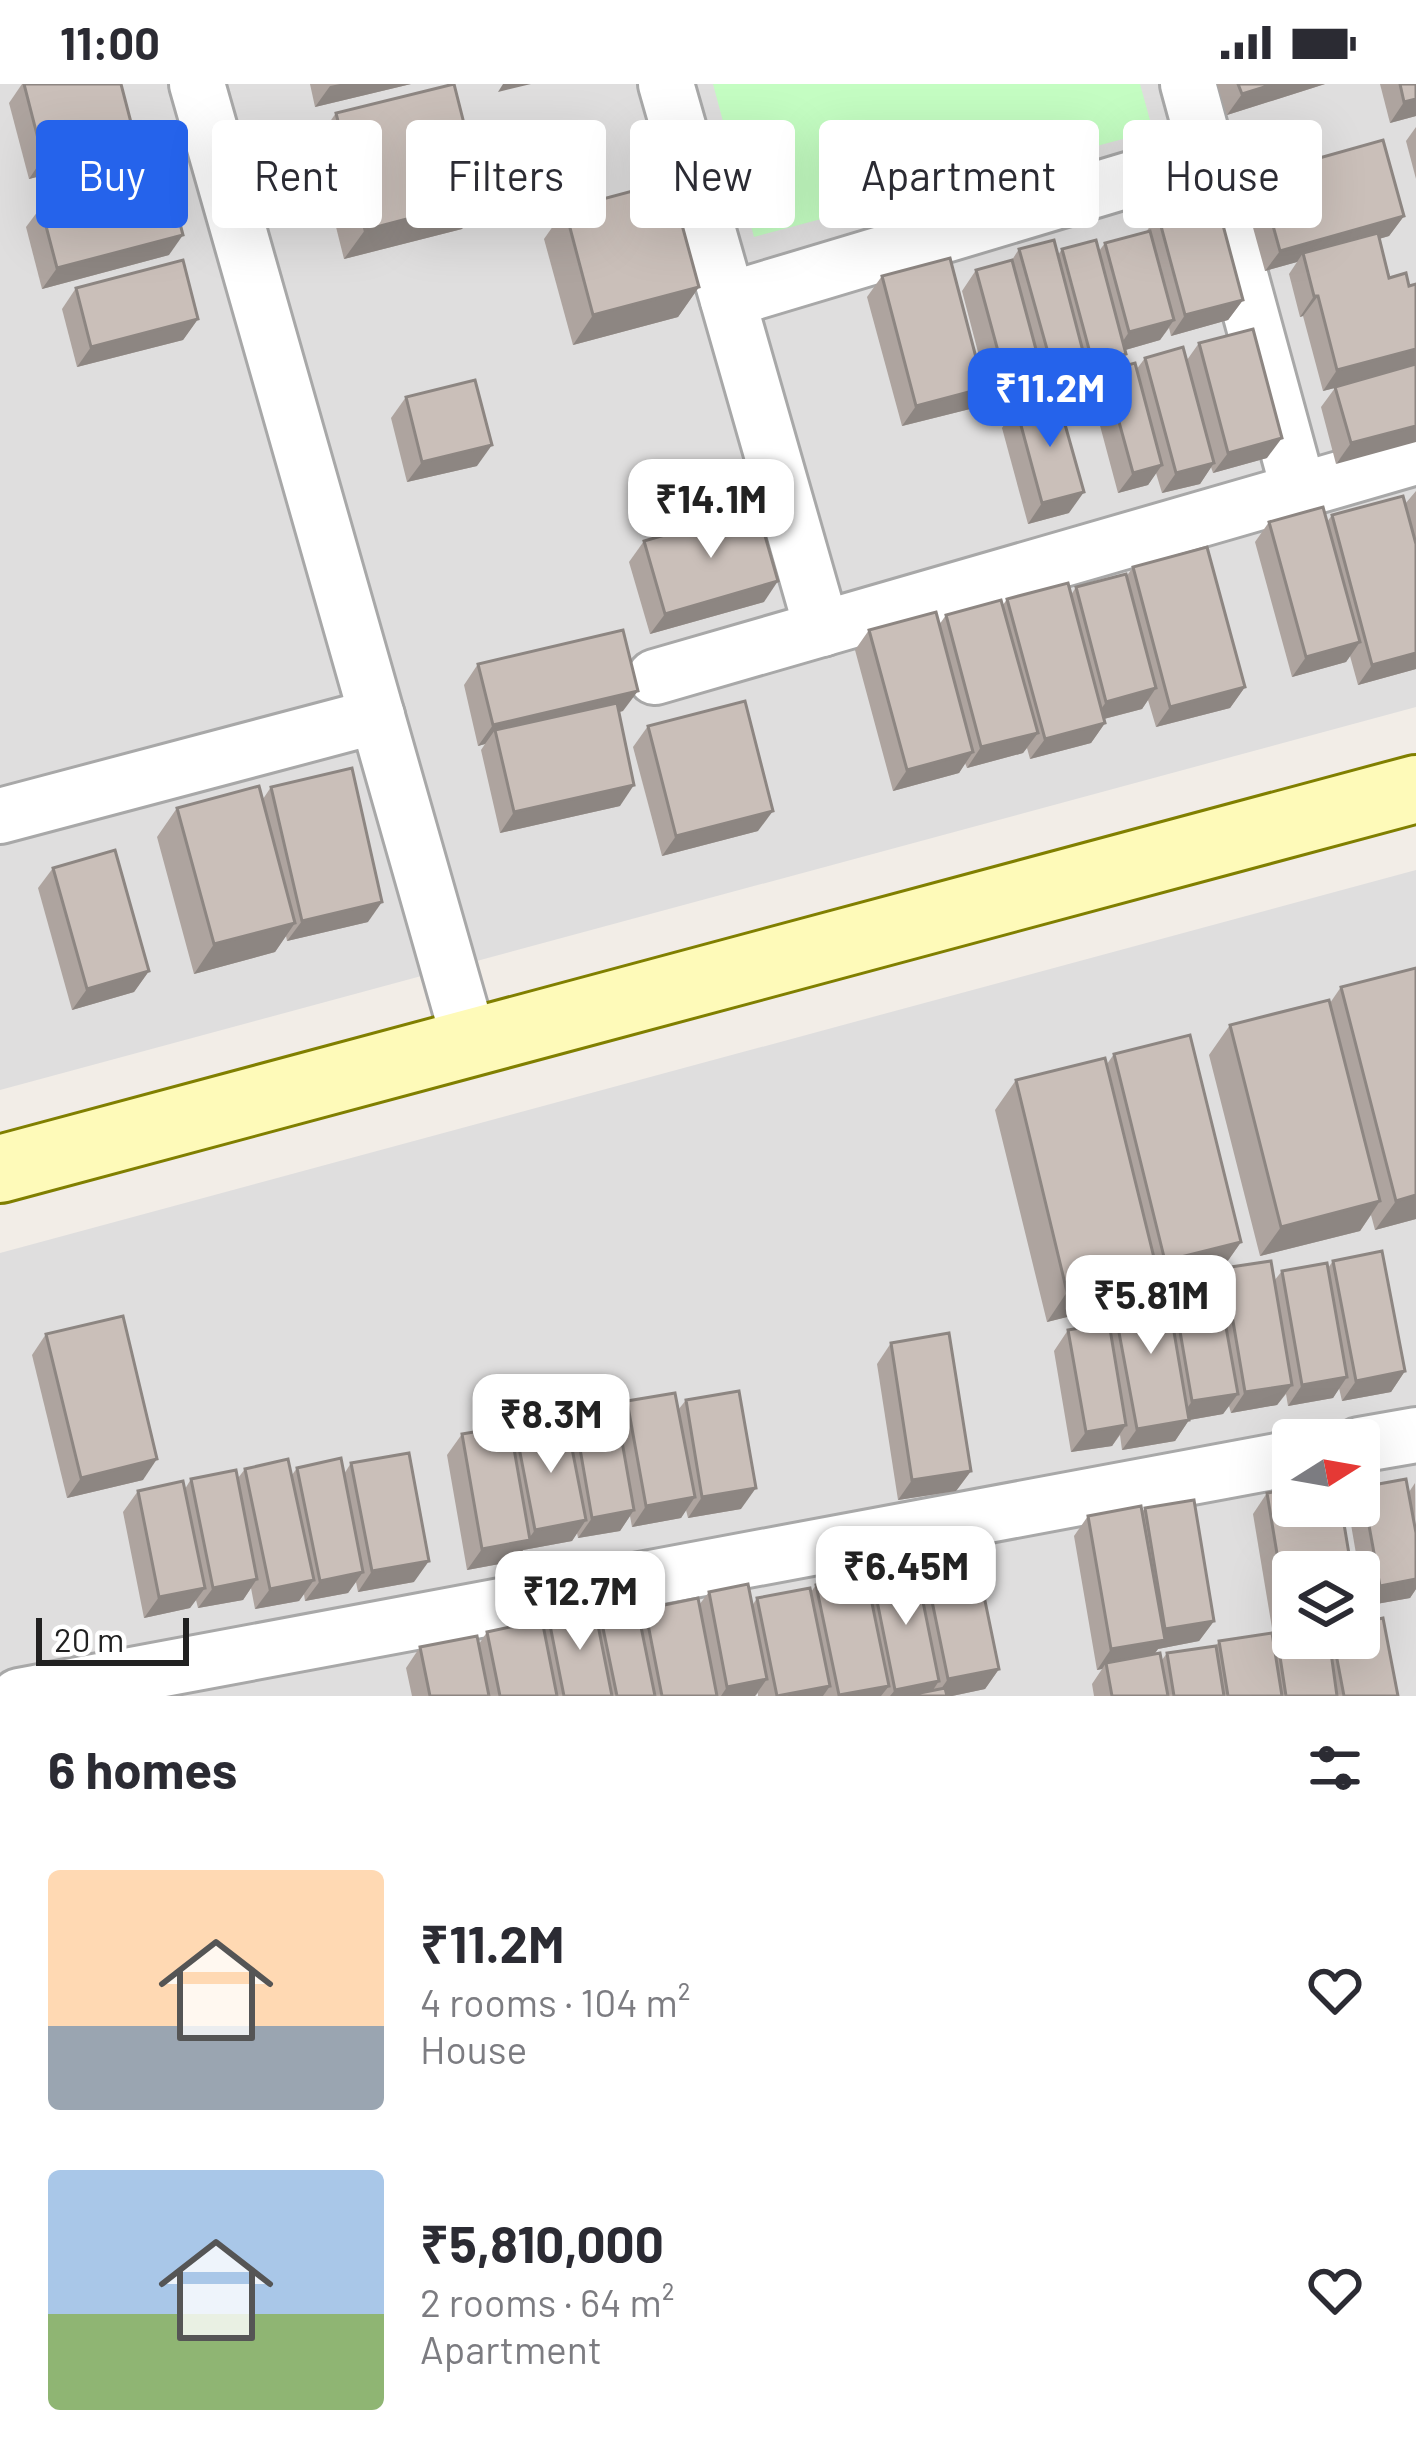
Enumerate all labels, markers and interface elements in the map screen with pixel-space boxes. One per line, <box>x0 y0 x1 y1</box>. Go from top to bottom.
text: 11:00 <box>60 15 160 69</box>
chip: Buy <box>36 120 188 228</box>
chip: Rent <box>212 120 382 228</box>
chip: Filters <box>406 120 606 228</box>
chip: New <box>630 120 795 228</box>
chip: Apartment <box>819 120 1099 228</box>
chip: House <box>1123 120 1322 228</box>
pin: ₹11.2M <box>952 348 1148 450</box>
text: ₹11.2M <box>995 363 1105 410</box>
pin: ₹14.1M <box>613 459 809 561</box>
text: ₹14.1M <box>655 474 767 521</box>
pin: ₹5.81M <box>1053 1255 1249 1357</box>
text: ₹5.81M <box>1093 1270 1209 1317</box>
pin: ₹8.3M <box>467 1374 635 1476</box>
text: ₹8.3M <box>500 1389 602 1436</box>
north arrow <box>1272 1419 1380 1527</box>
map controls <box>1272 1419 1380 1659</box>
pin: ₹6.45M <box>808 1526 1004 1628</box>
text: ₹6.45M <box>843 1541 969 1588</box>
pin: ₹12.7M <box>482 1551 678 1653</box>
button: layers <box>1272 1551 1380 1659</box>
text: ₹12.7M <box>522 1566 638 1613</box>
scale bar <box>36 1612 189 1665</box>
text: 20 m <box>54 1619 124 1659</box>
icon: filters <box>1302 1735 1368 1801</box>
text: 6 homes <box>48 1738 237 1799</box>
text: ₹11.2M <box>420 1912 564 1973</box>
icon: home <box>144 1918 288 2062</box>
icon: heart <box>1302 1957 1368 2023</box>
text: 4 rooms · 104 m² <box>420 1978 691 2025</box>
text: House <box>420 2025 527 2072</box>
text: ₹5,810,000 <box>420 2212 664 2273</box>
icon: home <box>144 2218 288 2362</box>
icon: heart <box>1302 2257 1368 2323</box>
text: 2 rooms · 64 m² <box>420 2278 674 2325</box>
text: Apartment <box>420 2325 602 2372</box>

